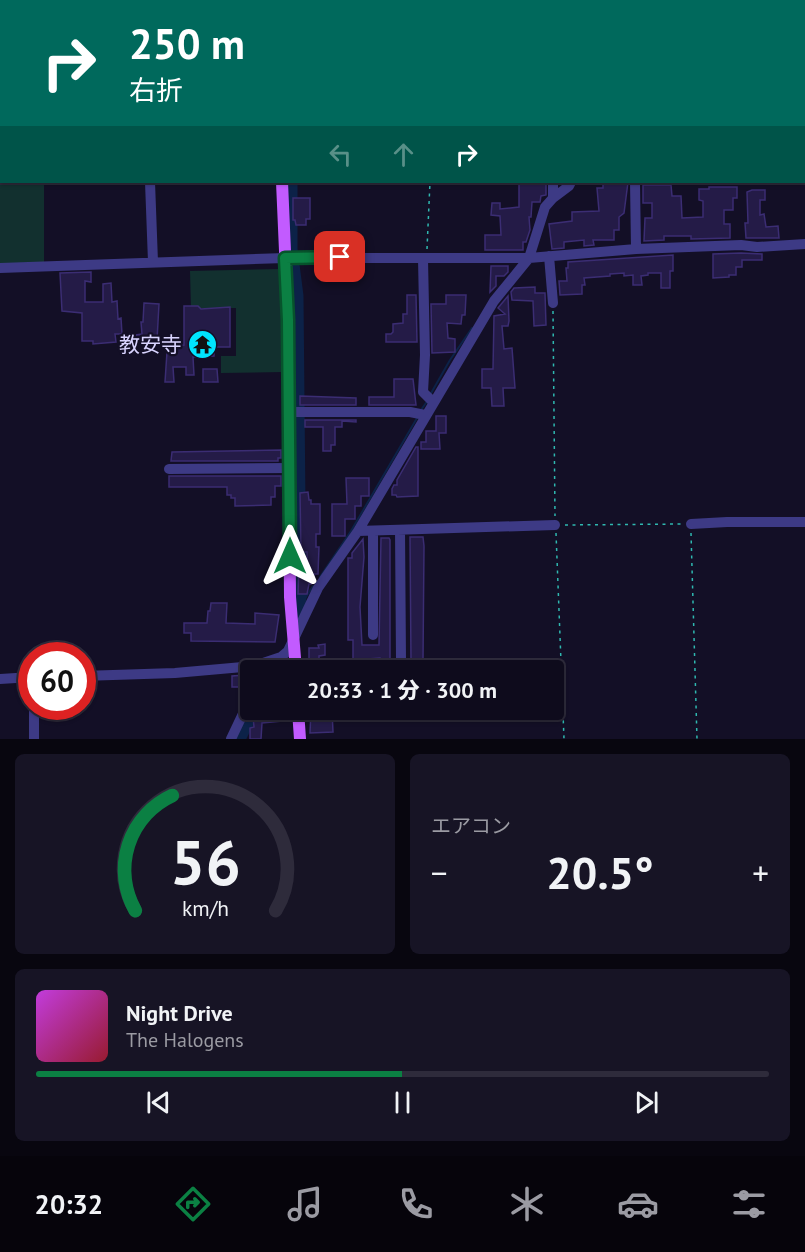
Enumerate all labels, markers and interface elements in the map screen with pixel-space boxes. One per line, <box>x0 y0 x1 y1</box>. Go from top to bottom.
text: 250 m <box>129 16 245 71</box>
icon: right <box>30 24 108 102</box>
text: 右折 <box>129 73 183 107</box>
icon: left <box>324 138 357 171</box>
icon: ahead <box>387 138 420 171</box>
icon: right <box>450 138 483 171</box>
pin <box>314 231 365 282</box>
icon: arrive <box>323 240 356 273</box>
temple icon: 教安寺 <box>187 329 219 361</box>
place label: 教安寺 <box>119 331 182 358</box>
position arrow <box>258 524 322 588</box>
speed limit sign: 60 <box>18 642 96 720</box>
text: 20:33 · 1 分 · 300 m <box>307 676 497 704</box>
text: エアコン <box>431 813 511 839</box>
text: 56 <box>170 821 240 902</box>
text: 20.5° <box>546 843 654 901</box>
text: − <box>431 851 448 894</box>
text: + <box>752 851 769 894</box>
text: km/h <box>181 894 228 922</box>
text: Night Drive <box>126 999 233 1027</box>
text: The Halogens <box>126 1027 244 1053</box>
icon: previous <box>142 1086 175 1119</box>
icon: pause <box>386 1086 419 1119</box>
icon: next <box>630 1086 663 1119</box>
icon: directions <box>172 1183 214 1225</box>
icon: music <box>284 1183 326 1225</box>
icon: phone <box>395 1183 437 1225</box>
icon: climate <box>506 1183 548 1225</box>
icon: car <box>617 1183 659 1225</box>
icon: filters <box>728 1183 770 1225</box>
text: 20:32 <box>35 1187 103 1221</box>

